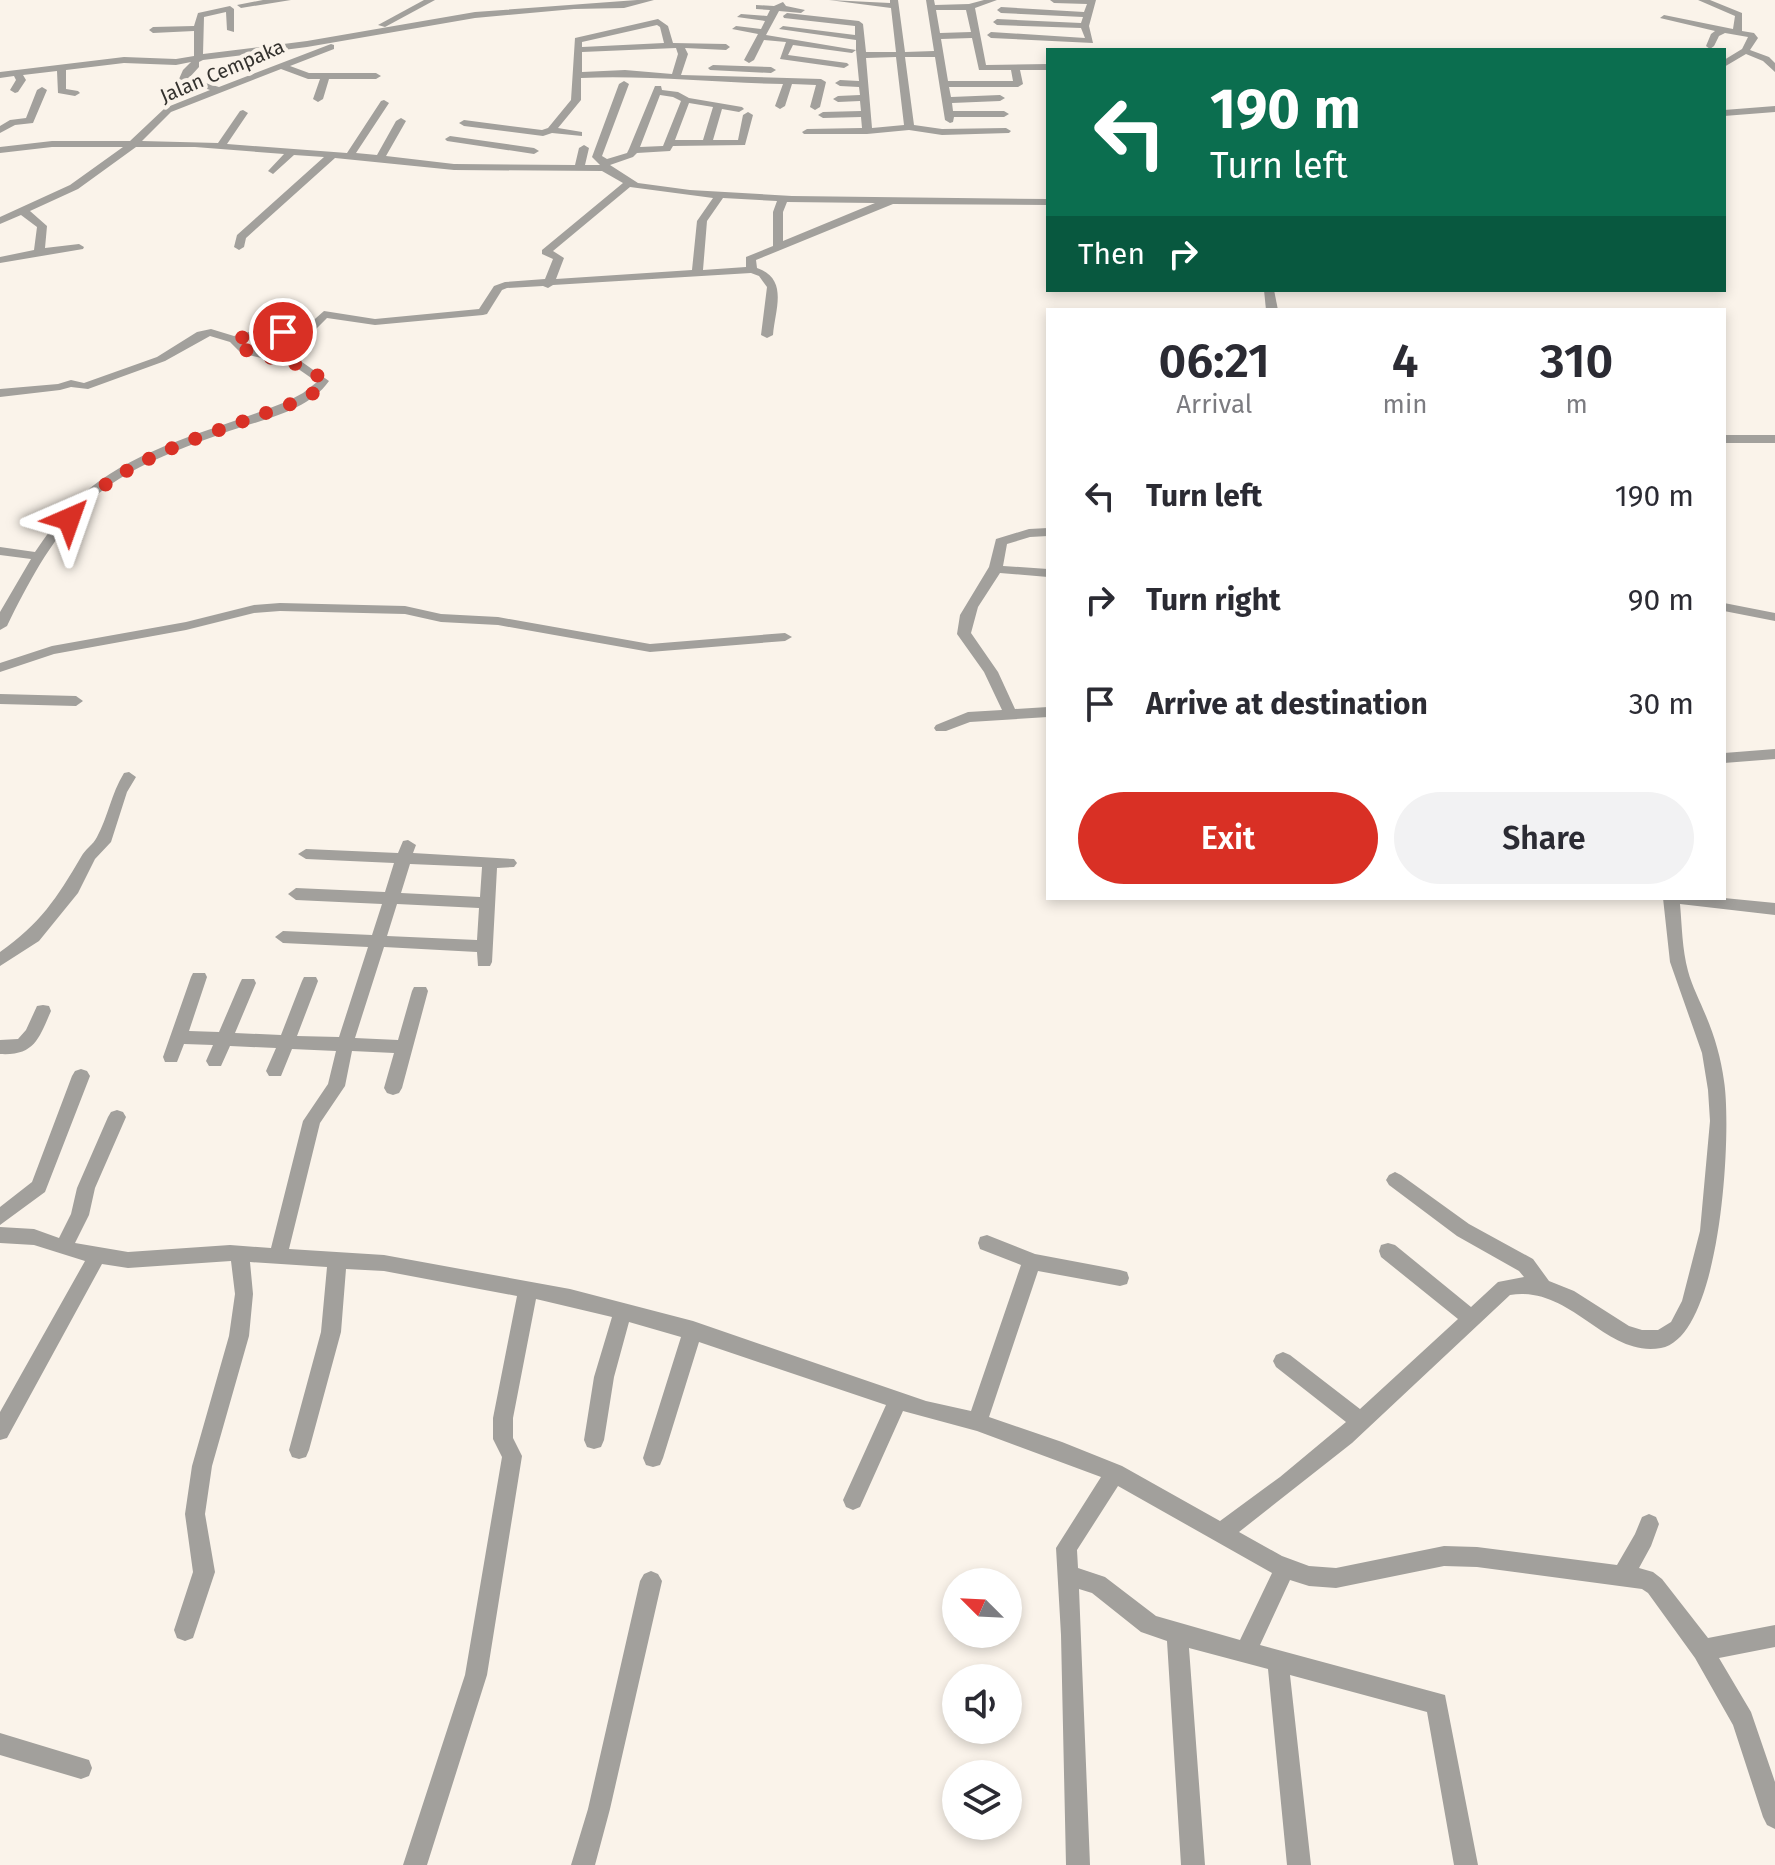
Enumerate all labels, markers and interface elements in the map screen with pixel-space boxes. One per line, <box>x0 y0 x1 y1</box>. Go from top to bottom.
street label: Jalan Cempaka <box>156 34 288 108</box>
text: 190 m <box>1210 76 1361 143</box>
icon: left <box>1078 80 1182 184</box>
text: Turn left <box>1210 144 1348 188</box>
icon: right <box>1161 232 1205 276</box>
text: Then <box>1078 236 1145 272</box>
pin <box>249 298 317 366</box>
icon: arrive <box>261 310 305 354</box>
text: 06:21 <box>1159 332 1270 390</box>
text: 4 <box>1392 332 1418 390</box>
text: 310 <box>1540 332 1613 390</box>
text: Arrival <box>1176 389 1252 420</box>
text: min <box>1383 389 1427 420</box>
text: m <box>1566 389 1588 420</box>
icon: left <box>1078 474 1122 518</box>
position arrow <box>27 477 111 561</box>
text: Turn left <box>1146 478 1262 514</box>
text: 190 m <box>1615 478 1694 514</box>
icon: right <box>1078 578 1122 622</box>
text: Turn right <box>1146 582 1281 618</box>
text: 90 m <box>1628 582 1694 618</box>
icon: arrive <box>1078 682 1122 726</box>
text: Arrive at destination <box>1146 686 1428 722</box>
text: 30 m <box>1629 686 1694 722</box>
button: Exit <box>1078 792 1378 884</box>
button: Share <box>1394 792 1694 884</box>
north arrow <box>942 1568 1022 1648</box>
map controls <box>942 1568 1022 1840</box>
button: sound <box>942 1664 1022 1744</box>
button: layers <box>942 1760 1022 1840</box>

